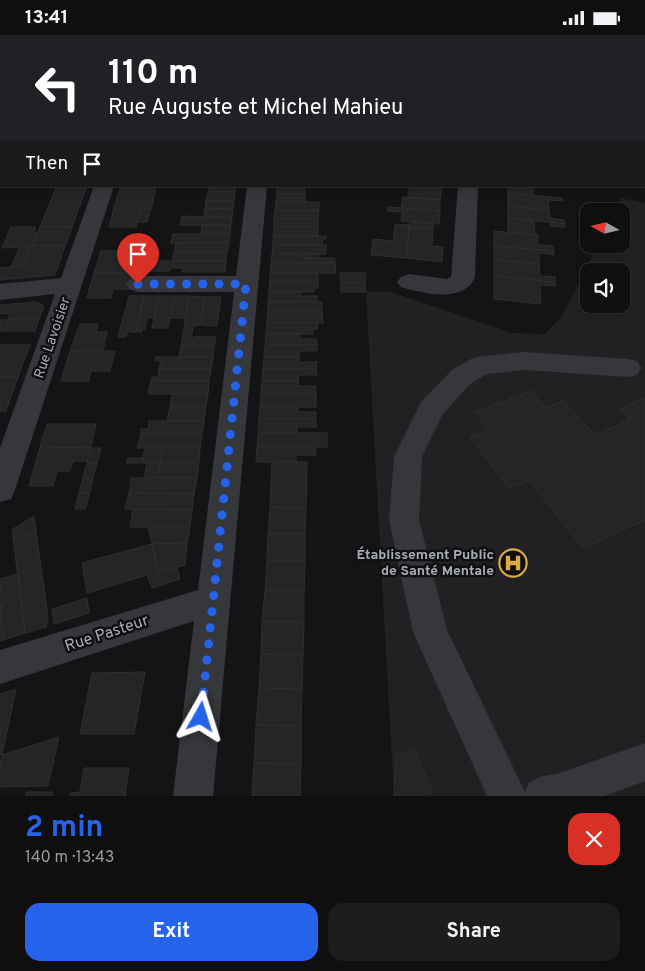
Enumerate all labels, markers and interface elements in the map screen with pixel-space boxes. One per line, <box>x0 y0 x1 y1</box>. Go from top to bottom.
text: 13:41 <box>25 6 68 30</box>
text: 110 m <box>108 52 198 96</box>
icon: left <box>25 55 90 120</box>
text: Rue Auguste et Michel Mahieu <box>108 95 403 122</box>
icon: arrive <box>78 150 106 178</box>
text: Then <box>25 152 68 176</box>
north arrow <box>580 203 630 253</box>
map controls <box>580 203 630 313</box>
pin <box>117 233 159 284</box>
icon: arrive <box>124 240 152 268</box>
button: sound <box>580 263 630 313</box>
street label: Rue Lavoisier <box>31 295 75 381</box>
place label: Établissement Public de Santé Mentale <box>356 546 494 580</box>
hospital icon: Établissement Public de Santé Mentale <box>498 548 528 578</box>
street label: Rue Pasteur <box>63 611 151 657</box>
position arrow <box>174 690 226 742</box>
text: 2 min <box>25 810 103 847</box>
button: close <box>568 813 620 865</box>
text: 140 m · 13:43 <box>25 848 114 868</box>
button: Exit <box>25 903 318 961</box>
button: Share <box>328 903 620 961</box>

